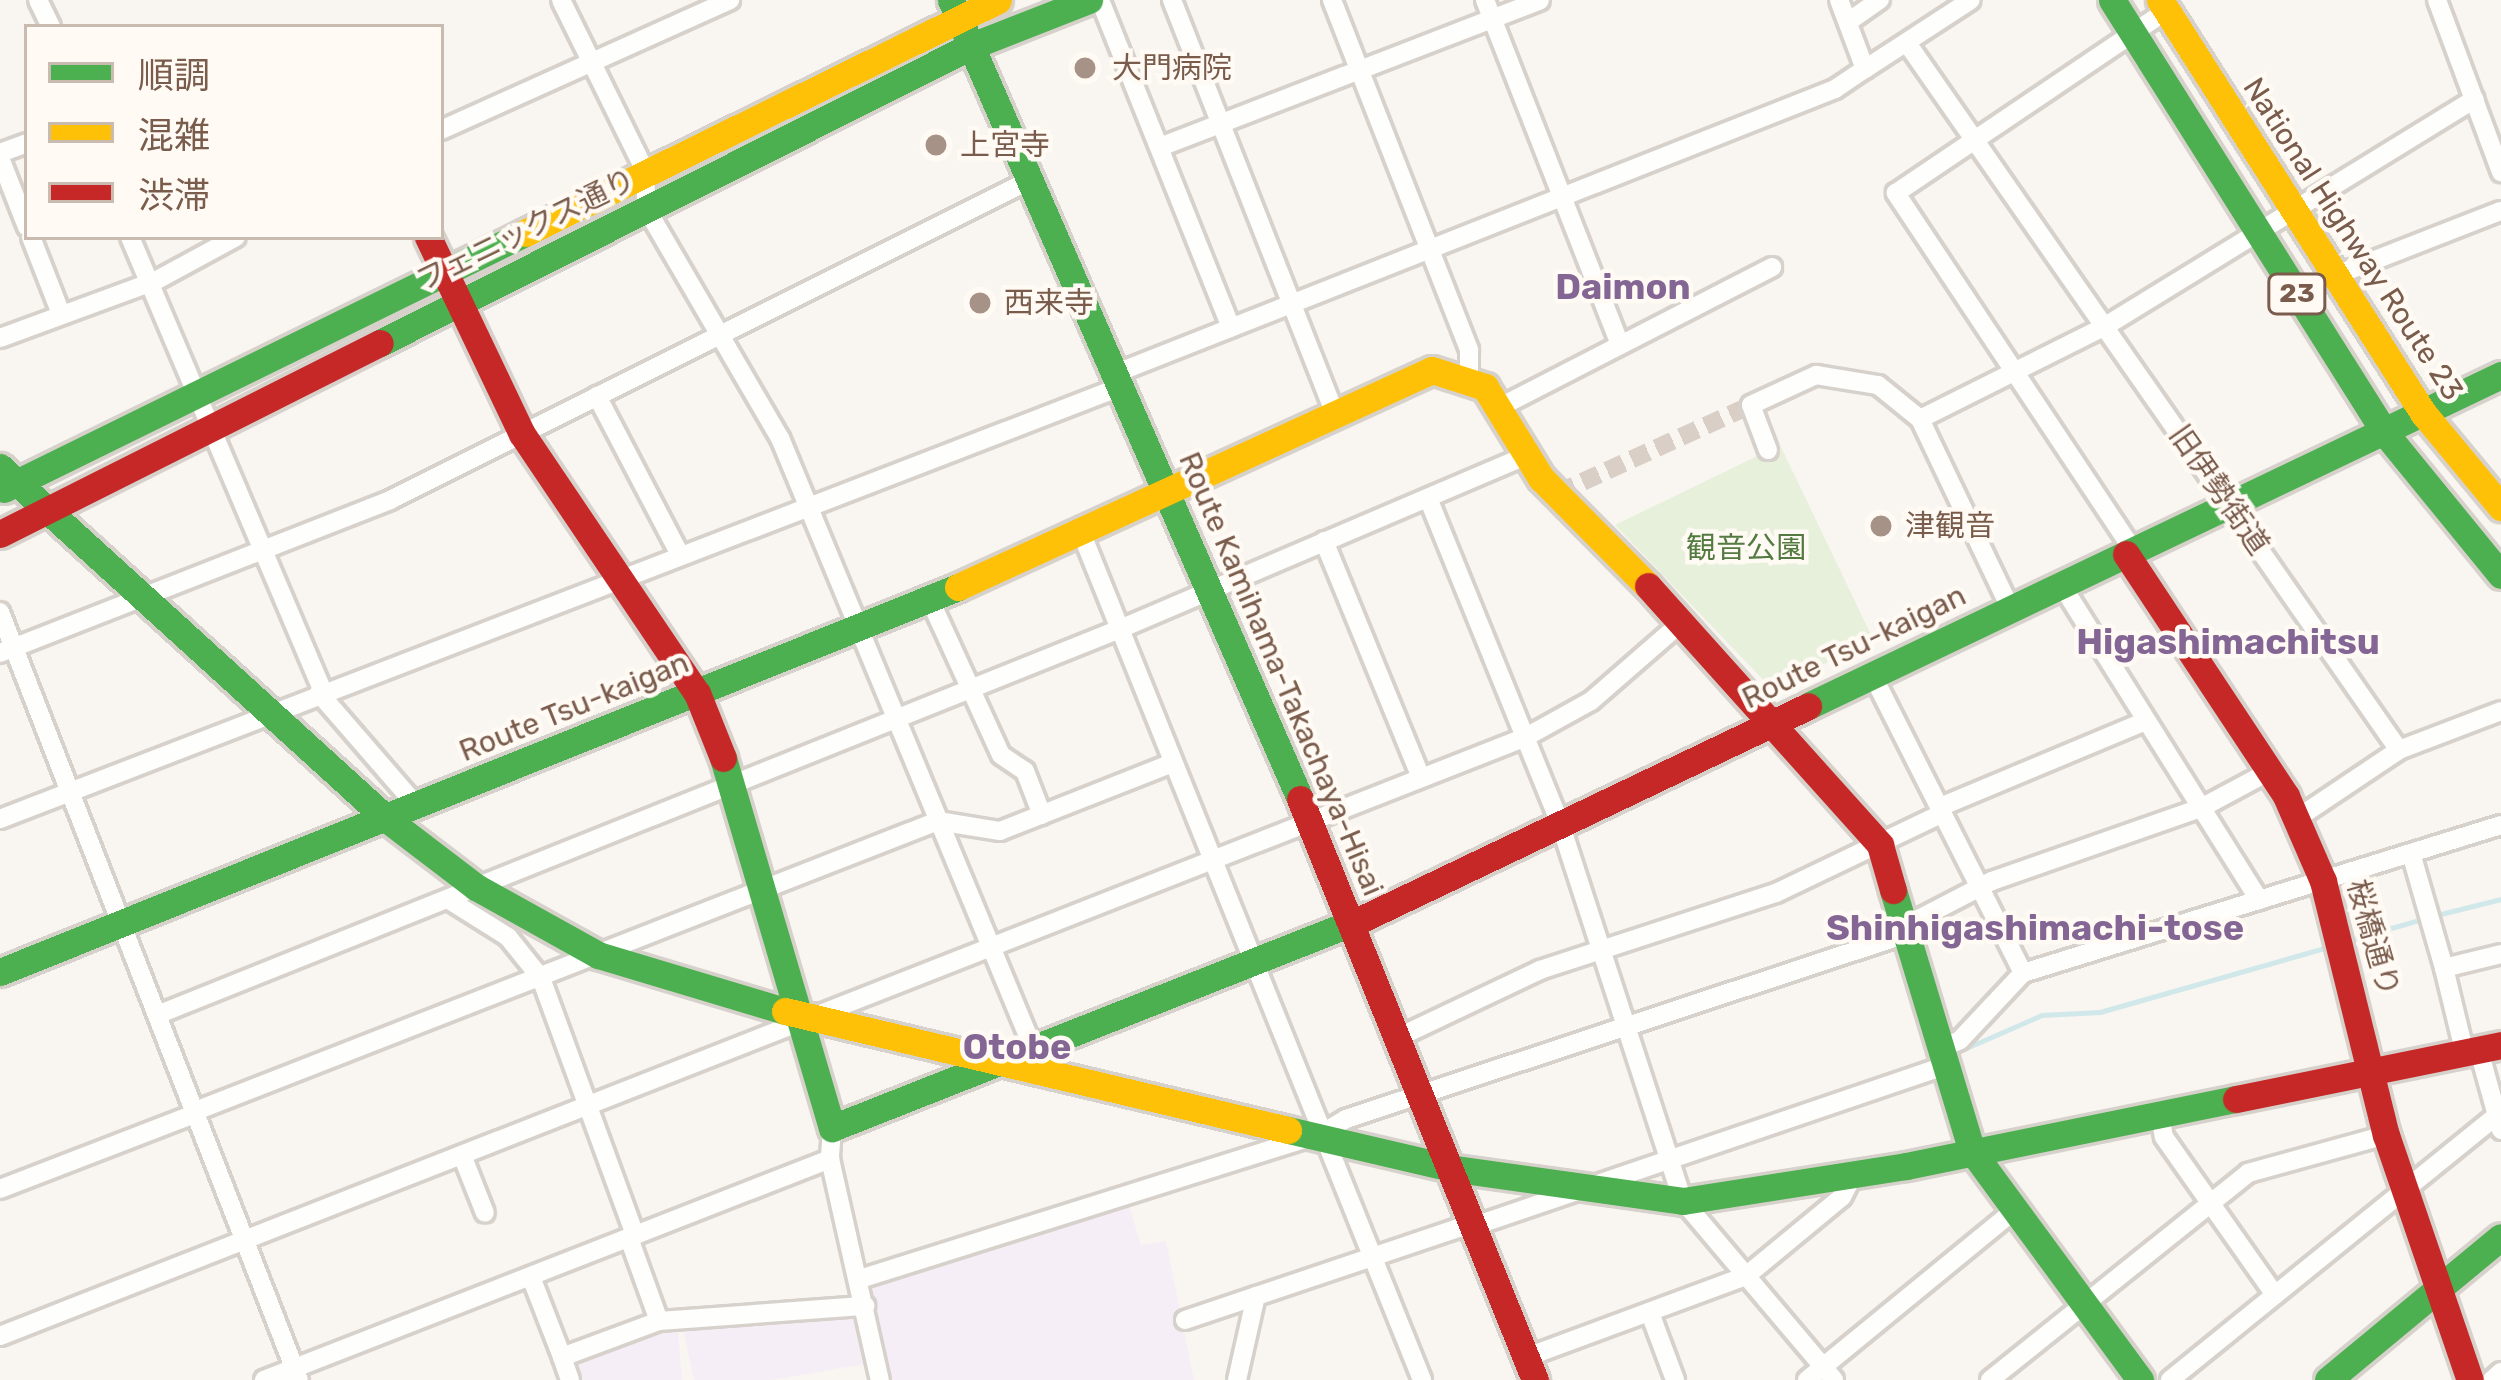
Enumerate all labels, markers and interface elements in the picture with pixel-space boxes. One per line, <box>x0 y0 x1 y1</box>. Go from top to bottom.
legend <box>24 24 444 240</box>
place label: 大門病院 <box>1112 50 1232 86</box>
marker: 大門病院 <box>1069 52 1101 84</box>
text: 順調 <box>138 54 210 97</box>
street label: National Highway Route 23 <box>2235 71 2471 407</box>
text: 混雑 <box>138 114 210 157</box>
place label: 上宮寺 <box>960 127 1050 163</box>
marker: 上宮寺 <box>923 132 949 158</box>
street label: フェニックス通り <box>410 161 642 299</box>
text: 渋滞 <box>138 174 210 217</box>
district label: Daimon <box>1555 265 1691 309</box>
road number: 23 <box>2267 273 2327 315</box>
place label: 西来寺 <box>1004 285 1094 321</box>
marker: 西来寺 <box>967 290 993 316</box>
street label: 旧伊勢街道 <box>2161 418 2277 562</box>
street label: Route Kamihama-Takachaya-Hisai <box>1171 447 1391 901</box>
place label: 津観音 <box>1905 508 1995 544</box>
marker: 津観音 <box>1868 513 1894 539</box>
park label: 観音公園 <box>1686 530 1806 566</box>
street label: Route Tsu-kaigan <box>1736 577 1972 717</box>
district label: Higashimachitsu <box>2076 620 2380 664</box>
street label: Route Tsu-kaigan <box>454 644 694 770</box>
street label: 桜橋通り <box>2339 875 2407 1001</box>
district label: Shinhigashimachi-tose <box>1826 906 2244 950</box>
district label: Otobe <box>963 1025 1071 1069</box>

